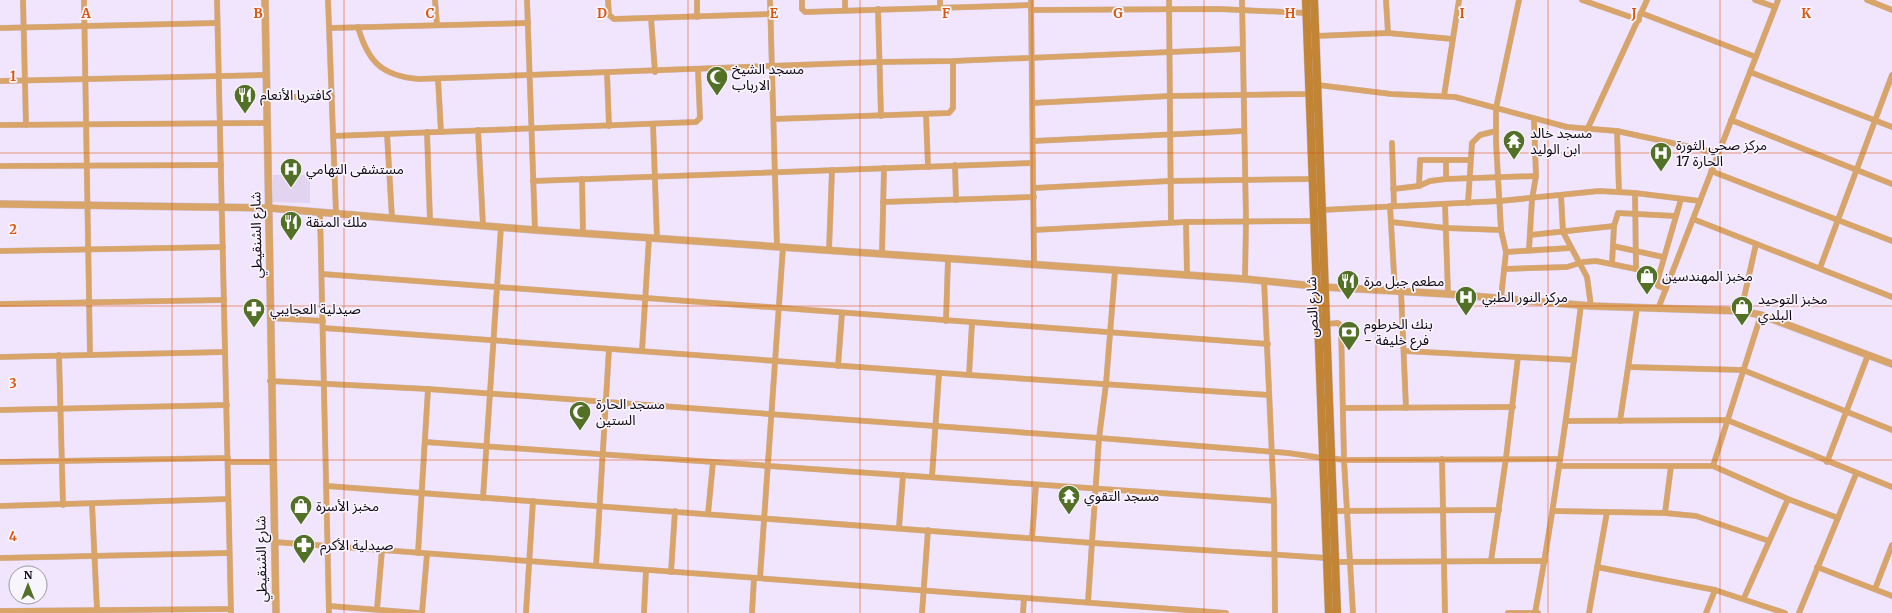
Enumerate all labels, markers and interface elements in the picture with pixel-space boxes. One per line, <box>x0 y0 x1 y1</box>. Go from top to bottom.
text: A <box>80 5 91 22</box>
text: B <box>253 5 263 22</box>
text: C <box>426 5 435 22</box>
text: D <box>597 5 607 22</box>
text: E <box>770 5 779 22</box>
text: F <box>942 5 950 22</box>
text: G <box>1113 5 1123 22</box>
text: H <box>1285 5 1296 22</box>
text: I <box>1459 5 1465 22</box>
text: J <box>1630 5 1637 22</box>
text: K <box>1801 5 1811 22</box>
place label: مسجد الشيخ الارباب <box>732 60 804 94</box>
mosque icon: مسجد الشيخ الارباب <box>704 64 730 97</box>
text: 1 <box>10 68 16 85</box>
restaurant icon: كافتريا الأنعام <box>232 82 258 115</box>
place label: كافتريا الأنعام <box>260 86 332 106</box>
place label: مسجد خالد ابن الوليد <box>1530 124 1592 158</box>
temple icon: مسجد خالد ابن الوليد <box>1501 128 1527 161</box>
place label: مركز صحي الثورة الحارة 17 <box>1676 136 1767 170</box>
hospital icon: مركز صحي الثورة الحارة 17 <box>1648 140 1674 173</box>
hospital icon: مستشفى التهامي <box>278 156 304 189</box>
place label: مستشفى التهامي <box>306 160 404 180</box>
street label: شارع الشنقيطي <box>246 191 268 278</box>
restaurant icon: ملك المنقة <box>278 209 304 242</box>
place label: ملك المنقة <box>306 213 367 231</box>
text: 2 <box>9 221 17 238</box>
shop icon: مخبز المهندسين <box>1634 263 1660 296</box>
place label: مخبز المهندسين <box>1662 267 1753 285</box>
restaurant icon: مطعم جبل مرة <box>1335 268 1361 301</box>
place label: مطعم جبل مرة <box>1364 272 1444 292</box>
street label: شارع النص <box>1302 276 1324 338</box>
hospital icon: مركز النور الطبي <box>1453 284 1479 317</box>
place label: مركز النور الطبي <box>1482 288 1568 308</box>
place label: مخبز التوحيد البلدي <box>1758 290 1828 326</box>
shop icon: مخبز التوحيد البلدي <box>1729 294 1755 327</box>
pharmacy icon: صيدلية العجايبي <box>241 296 267 329</box>
place label: صيدلية العجايبي <box>270 300 361 320</box>
place label: بنك الخرطوم - فرع خليفة <box>1364 315 1433 351</box>
bank icon: بنك الخرطوم - فرع خليفة <box>1336 319 1362 352</box>
text: 3 <box>9 375 17 392</box>
place label: مسجد الحارة الستين <box>596 395 665 429</box>
mosque icon: مسجد الحارة الستين <box>567 399 593 432</box>
temple icon: مسجد التقوي <box>1056 483 1082 516</box>
place label: مسجد التقوي <box>1084 487 1159 507</box>
shop icon: مخبز الأسرة <box>288 493 314 526</box>
place label: مخبز الأسرة <box>316 497 379 515</box>
street label: شارع الشنقيطي <box>251 515 273 602</box>
text: 4 <box>9 528 18 545</box>
pharmacy icon: صيدلية الأكرم <box>291 532 317 565</box>
place label: صيدلية الأكرم <box>320 536 394 556</box>
north arrow <box>8 565 48 605</box>
text: N <box>24 568 33 582</box>

